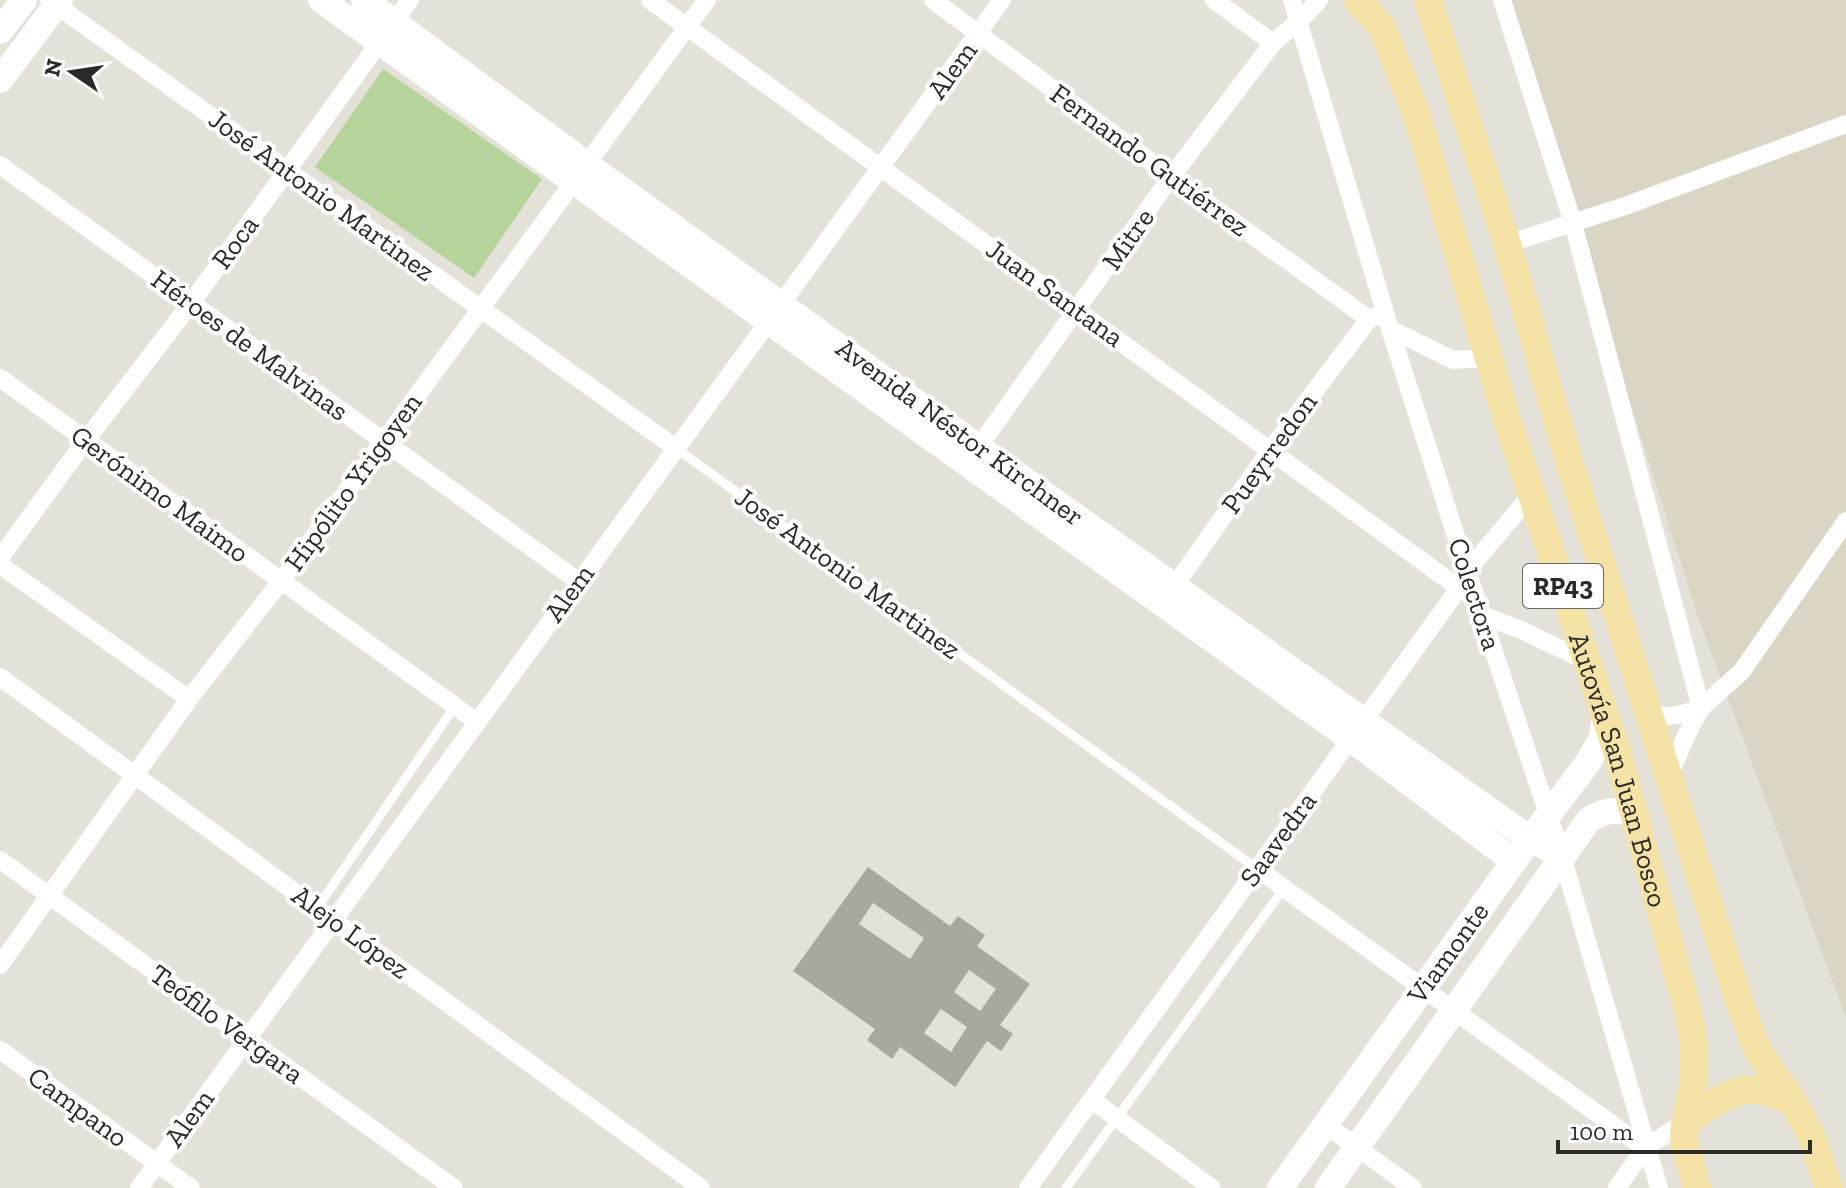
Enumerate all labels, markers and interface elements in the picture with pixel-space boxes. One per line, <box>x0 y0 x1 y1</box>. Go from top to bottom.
north arrow <box>32 32 112 112</box>
street label: Alem <box>920 35 984 105</box>
text: N <box>38 56 68 79</box>
street label: Fernando Gutiérrez <box>1044 77 1256 243</box>
street label: José Antonio Martinez <box>203 102 441 288</box>
street label: Mitre <box>1095 202 1161 276</box>
street label: Roca <box>205 209 266 275</box>
street label: Juan Santana <box>980 232 1131 354</box>
street label: Héroes de Malvinas <box>145 262 355 428</box>
street label: Avenida Néstor Kirchner <box>830 331 1090 533</box>
street label: Pueyrredon <box>1214 386 1324 520</box>
street label: Hipólito Yrigoyen <box>277 387 429 577</box>
street label: Gerónimo Maimo <box>65 418 255 570</box>
street label: José Antonio Martinez <box>729 480 967 666</box>
street label: Colectora <box>1441 534 1509 655</box>
street label: Alem <box>537 558 601 628</box>
road number: RP43 <box>1523 564 1603 608</box>
street label: Autovía San Juan Bosco <box>1562 628 1675 910</box>
street label: Saavedra <box>1233 785 1324 893</box>
street label: Alejo López <box>286 878 416 986</box>
street label: Viamonte <box>1400 896 1496 1011</box>
street label: Teófilo Vergara <box>144 957 311 1091</box>
street label: Campano <box>22 1060 134 1154</box>
street label: Alem <box>157 1083 221 1153</box>
scale bar <box>1558 1104 1810 1154</box>
text: 100 m <box>1570 1117 1633 1146</box>

